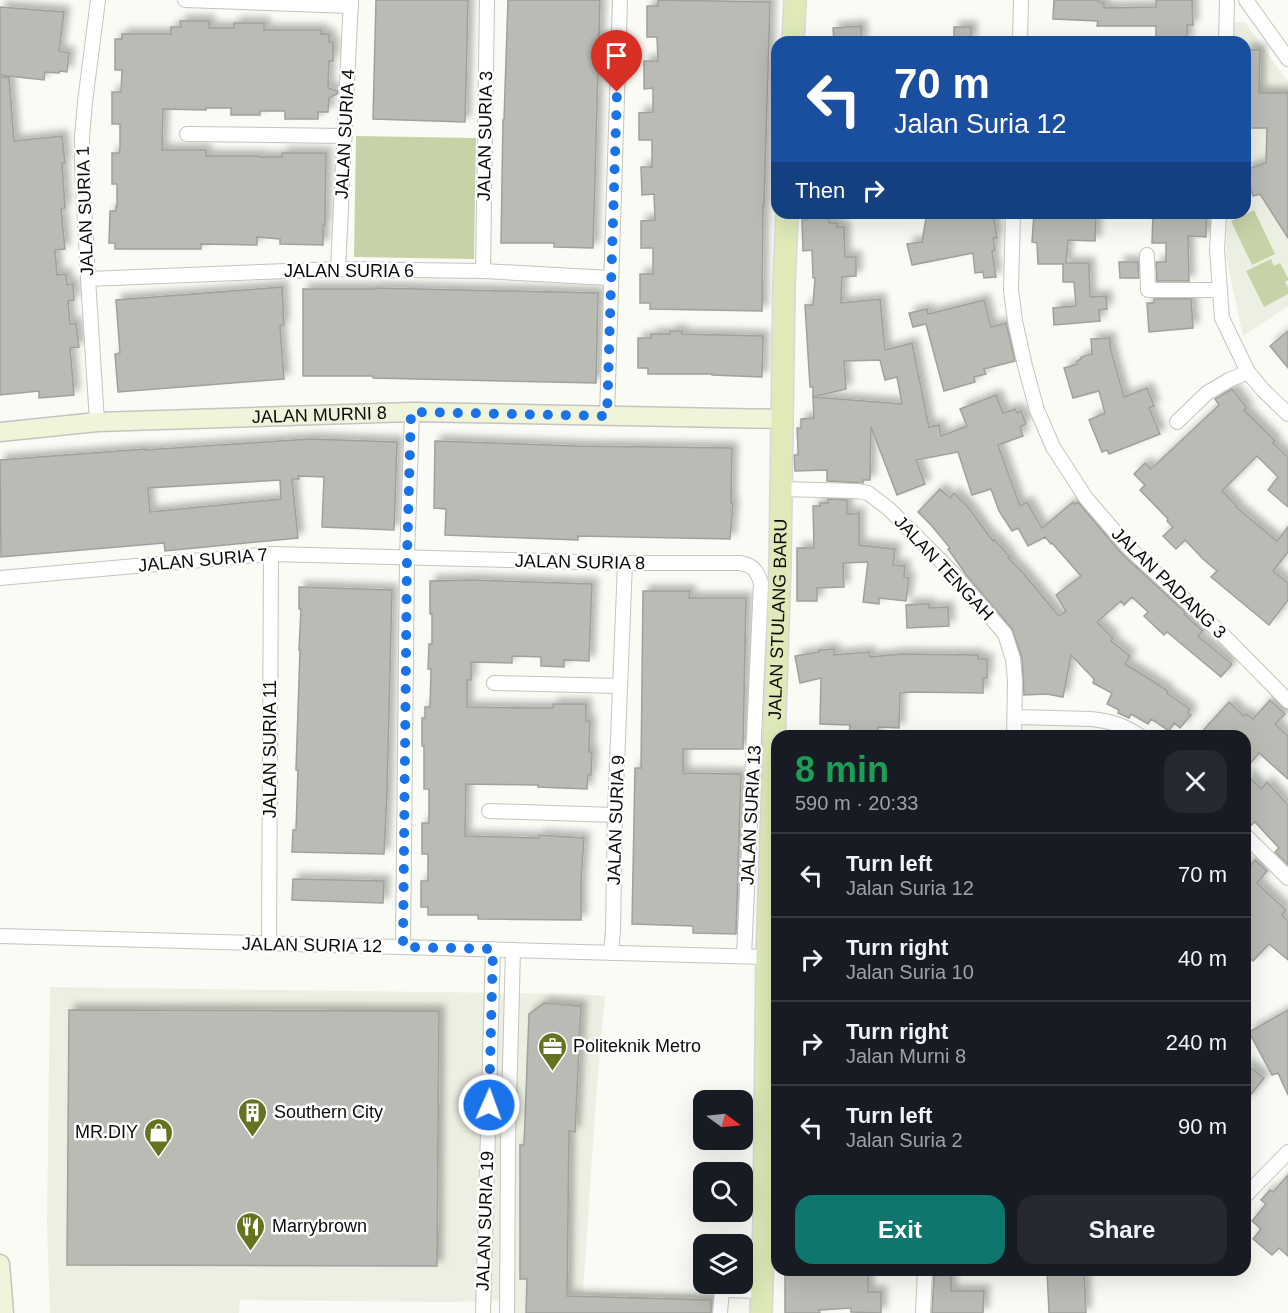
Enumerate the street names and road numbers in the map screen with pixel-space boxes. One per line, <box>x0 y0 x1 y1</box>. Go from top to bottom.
street label: JALAN SURIA 4 <box>332 69 358 199</box>
street label: JALAN SURIA 3 <box>474 71 496 201</box>
street label: JALAN SURIA 1 <box>73 146 97 276</box>
street label: JALAN SURIA 6 <box>284 261 414 281</box>
street label: JALAN MURNI 8 <box>252 403 387 427</box>
street label: JALAN TENGAH <box>890 512 998 624</box>
street label: JALAN STULANG BARU <box>765 519 791 720</box>
street label: JALAN PADANG 3 <box>1108 523 1230 643</box>
street label: JALAN SURIA 7 <box>137 544 269 576</box>
street label: JALAN SURIA 8 <box>515 551 645 573</box>
street label: JALAN SURIA 11 <box>260 680 280 818</box>
street label: JALAN SURIA 13 <box>737 745 765 885</box>
street label: JALAN SURIA 9 <box>604 755 628 885</box>
street label: JALAN SURIA 12 <box>242 934 382 956</box>
street label: JALAN SURIA 19 <box>473 1151 497 1291</box>

